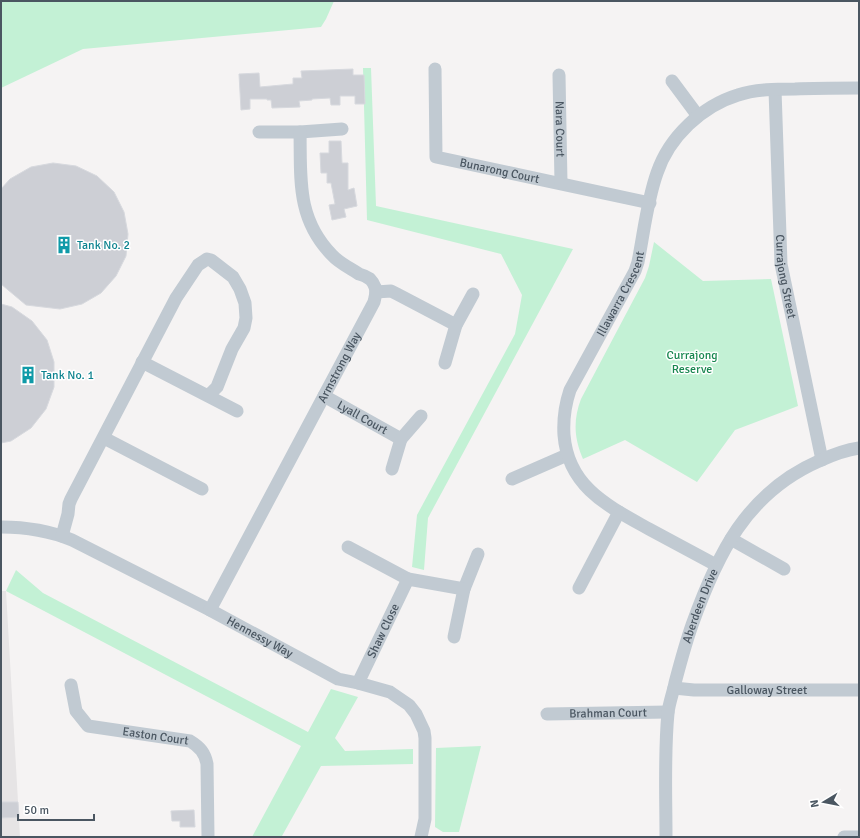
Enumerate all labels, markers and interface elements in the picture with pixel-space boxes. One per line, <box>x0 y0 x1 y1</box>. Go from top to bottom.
street label: Nara Court <box>552 101 568 157</box>
street label: Bunarong Court <box>458 155 541 187</box>
street label: Currajong Street <box>772 234 800 320</box>
building icon: Tank No. 2 <box>54 235 74 255</box>
place label: Tank No. 2 <box>77 238 130 253</box>
street label: Illawarra Crescent <box>593 250 647 339</box>
street label: Armstrong Way <box>314 329 364 405</box>
park label: Currajong Reserve <box>666 348 718 377</box>
building icon: Tank No. 1 <box>18 365 38 385</box>
place label: Tank No. 1 <box>41 368 94 383</box>
street label: Lyall Court <box>334 397 390 438</box>
street label: Aberdeen Drive <box>679 566 721 645</box>
street label: Shaw Close <box>364 601 403 660</box>
street label: Hennessy Way <box>224 613 296 661</box>
street label: Galloway Street <box>726 683 807 698</box>
street label: Brahman Court <box>569 705 647 721</box>
street label: Easton Court <box>122 724 190 748</box>
north arrow <box>804 782 844 822</box>
scale bar <box>18 796 94 822</box>
text: N <box>808 799 822 809</box>
text: 50 m <box>24 803 49 818</box>

